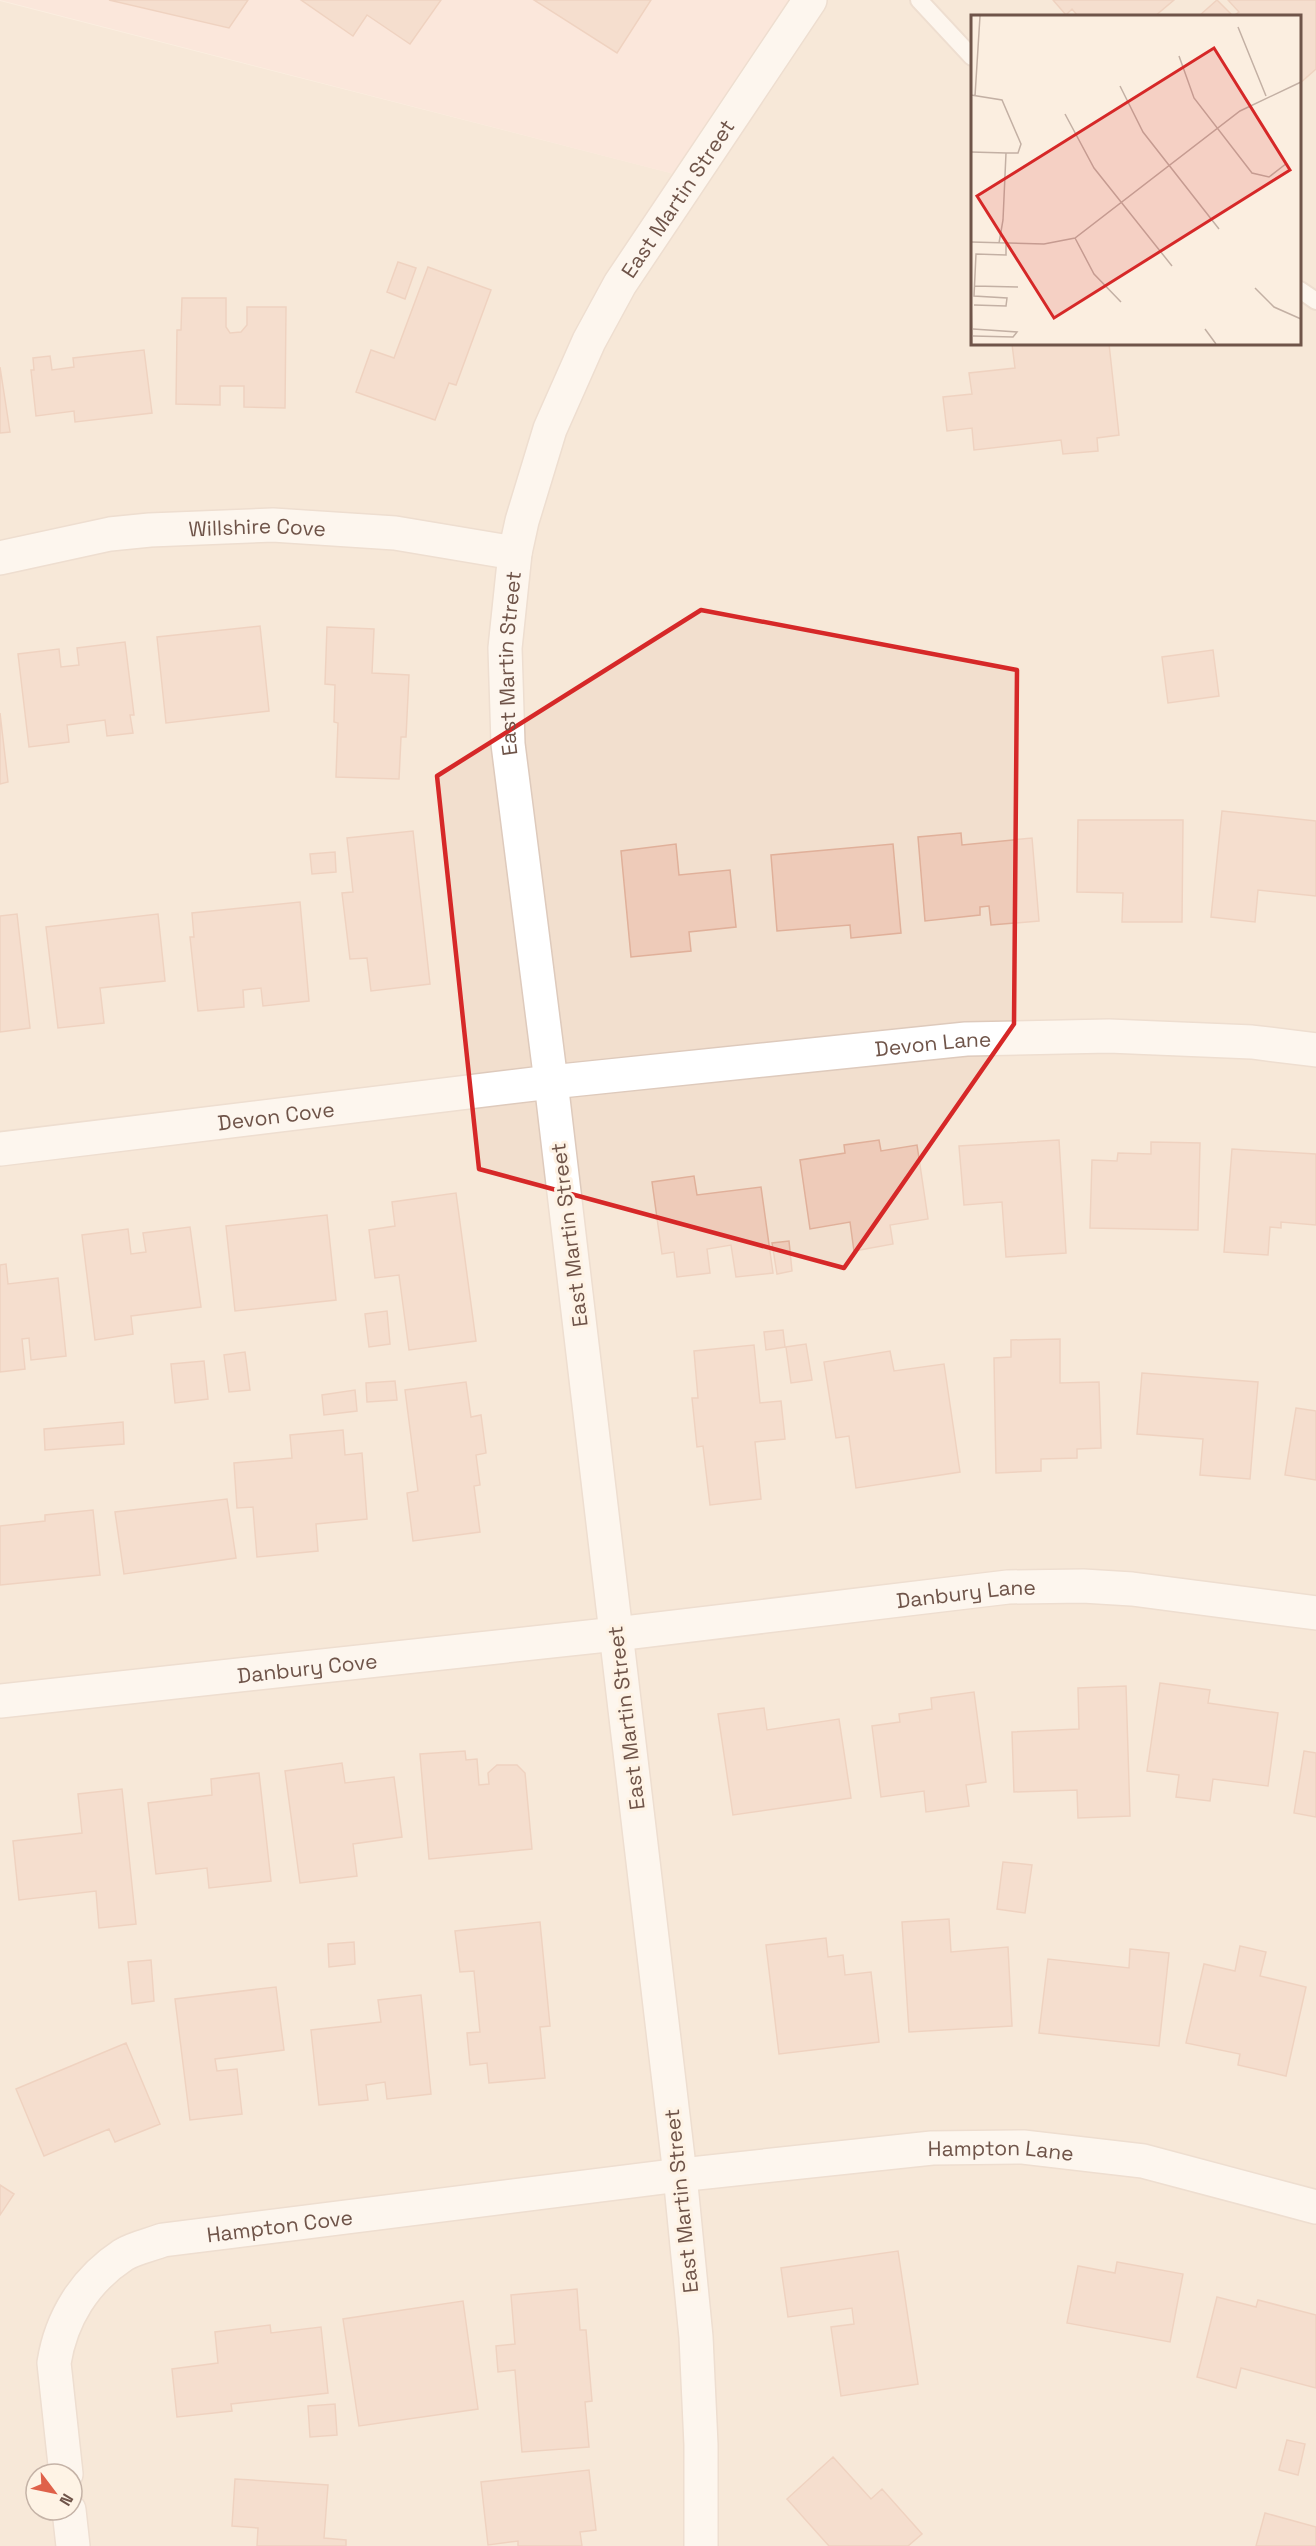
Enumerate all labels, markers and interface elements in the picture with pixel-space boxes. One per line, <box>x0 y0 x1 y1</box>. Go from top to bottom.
inset map <box>971 15 1301 345</box>
street label: East Martin Street <box>615 114 740 283</box>
street label: Willshire Cove <box>188 511 327 542</box>
street label: East Martin Street <box>491 570 527 757</box>
street label: Devon Lane <box>873 1025 991 1062</box>
street label: Devon Cove <box>216 1095 336 1136</box>
street label: East Martin Street <box>544 1141 594 1329</box>
street label: Danbury Lane <box>895 1573 1036 1614</box>
street label: East Martin Street <box>601 1624 651 1812</box>
street label: Danbury Cove <box>236 1647 379 1689</box>
street label: East Martin Street <box>658 2108 704 2294</box>
street label: Hampton Lane <box>928 2133 1075 2166</box>
street label: Hampton Cove <box>205 2203 354 2248</box>
north arrow <box>24 2462 84 2522</box>
text: N <box>55 2490 78 2510</box>

